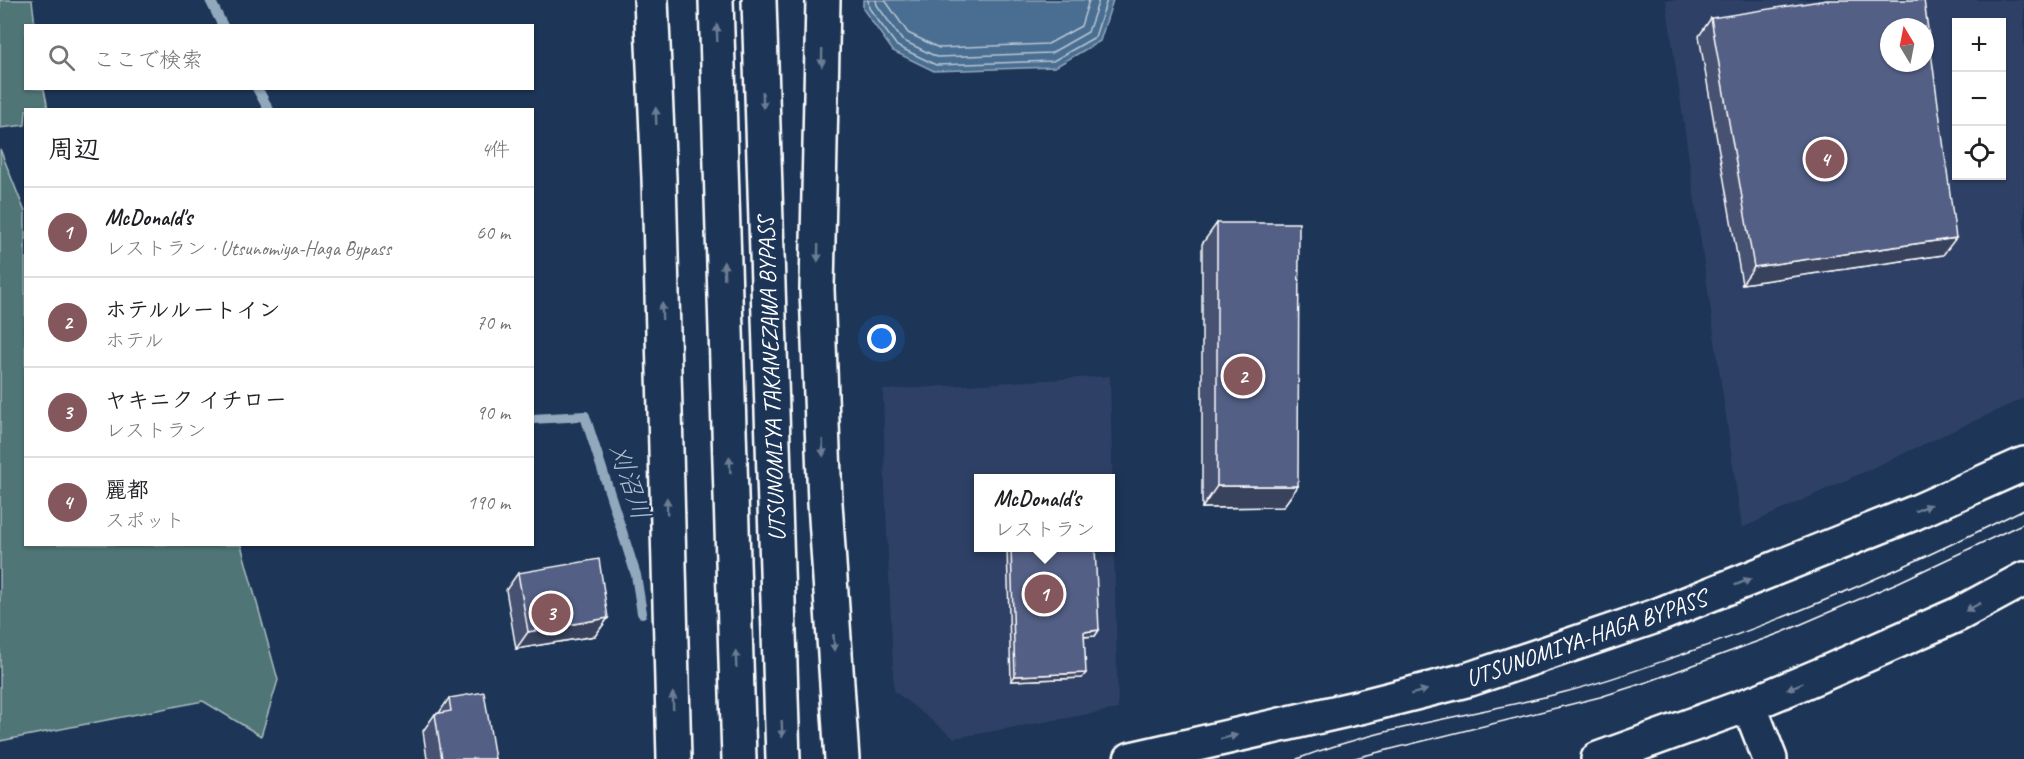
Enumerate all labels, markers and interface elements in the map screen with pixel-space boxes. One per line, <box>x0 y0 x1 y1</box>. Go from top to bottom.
north arrow <box>1880 18 1934 72</box>
map controls <box>1952 18 2006 180</box>
button: + <box>1952 18 2006 72</box>
search box <box>24 24 534 90</box>
one-way arrow <box>712 24 722 43</box>
icon: search <box>45 41 78 74</box>
text: ここで検索 <box>93 46 203 74</box>
one-way arrow <box>817 49 827 68</box>
button: − <box>1952 72 2006 126</box>
one-way arrow <box>758 91 767 110</box>
one-way arrow <box>652 106 661 125</box>
button: locate <box>1952 126 2006 180</box>
text: 周辺 <box>48 133 100 166</box>
pin: 4 <box>1806 136 1844 182</box>
text: 4件 <box>481 137 510 162</box>
text: McDonald's <box>105 204 192 232</box>
street label: UTSUNOMIYA TAKANEZAWA BYPASS <box>750 213 792 542</box>
text: 1 <box>63 220 72 245</box>
text: 60 m <box>476 220 510 245</box>
text: レストラン · Utsunomiya-Haga Bypass <box>105 236 391 261</box>
one-way arrow <box>813 244 823 263</box>
one-way arrow <box>719 261 729 280</box>
text: ホテルルートイン <box>105 296 281 324</box>
one-way arrow <box>658 301 667 320</box>
text: 2 <box>63 310 72 335</box>
text: 70 m <box>476 310 510 335</box>
your location <box>867 324 896 353</box>
text: ホテル <box>105 328 164 353</box>
pin: 2 <box>1224 354 1262 398</box>
text: ヤキニク イチロー <box>105 386 287 414</box>
text: 3 <box>63 400 72 425</box>
text: 90 m <box>476 400 510 425</box>
text: レストラン <box>105 418 207 443</box>
one-way arrow <box>819 439 828 458</box>
water label: 刈沼川 <box>602 440 658 524</box>
one-way arrow <box>725 456 735 475</box>
popup <box>974 474 1115 552</box>
text: 麗都 <box>105 476 149 504</box>
text: McDonald's <box>994 485 1081 513</box>
text: 4 <box>63 490 72 515</box>
text: 190 m <box>467 490 510 515</box>
one-way arrow <box>663 496 672 515</box>
one-way arrow <box>1915 504 1932 513</box>
text: スポット <box>105 508 185 533</box>
text: レストラン <box>994 517 1095 542</box>
pin: 1 <box>1024 572 1064 616</box>
one-way arrow <box>1734 577 1752 587</box>
street label: UTSUNOMIYA-HAGA BYPASS <box>1462 581 1714 693</box>
pin: 3 <box>532 590 570 636</box>
one-way arrow <box>1964 602 1981 612</box>
one-way arrow <box>829 634 839 653</box>
one-way arrow <box>731 649 740 668</box>
one-way arrow <box>1785 681 1803 691</box>
one-way arrow <box>1410 687 1428 697</box>
one-way arrow <box>668 691 677 710</box>
one-way arrow <box>777 720 787 739</box>
one-way arrow <box>1220 732 1239 741</box>

